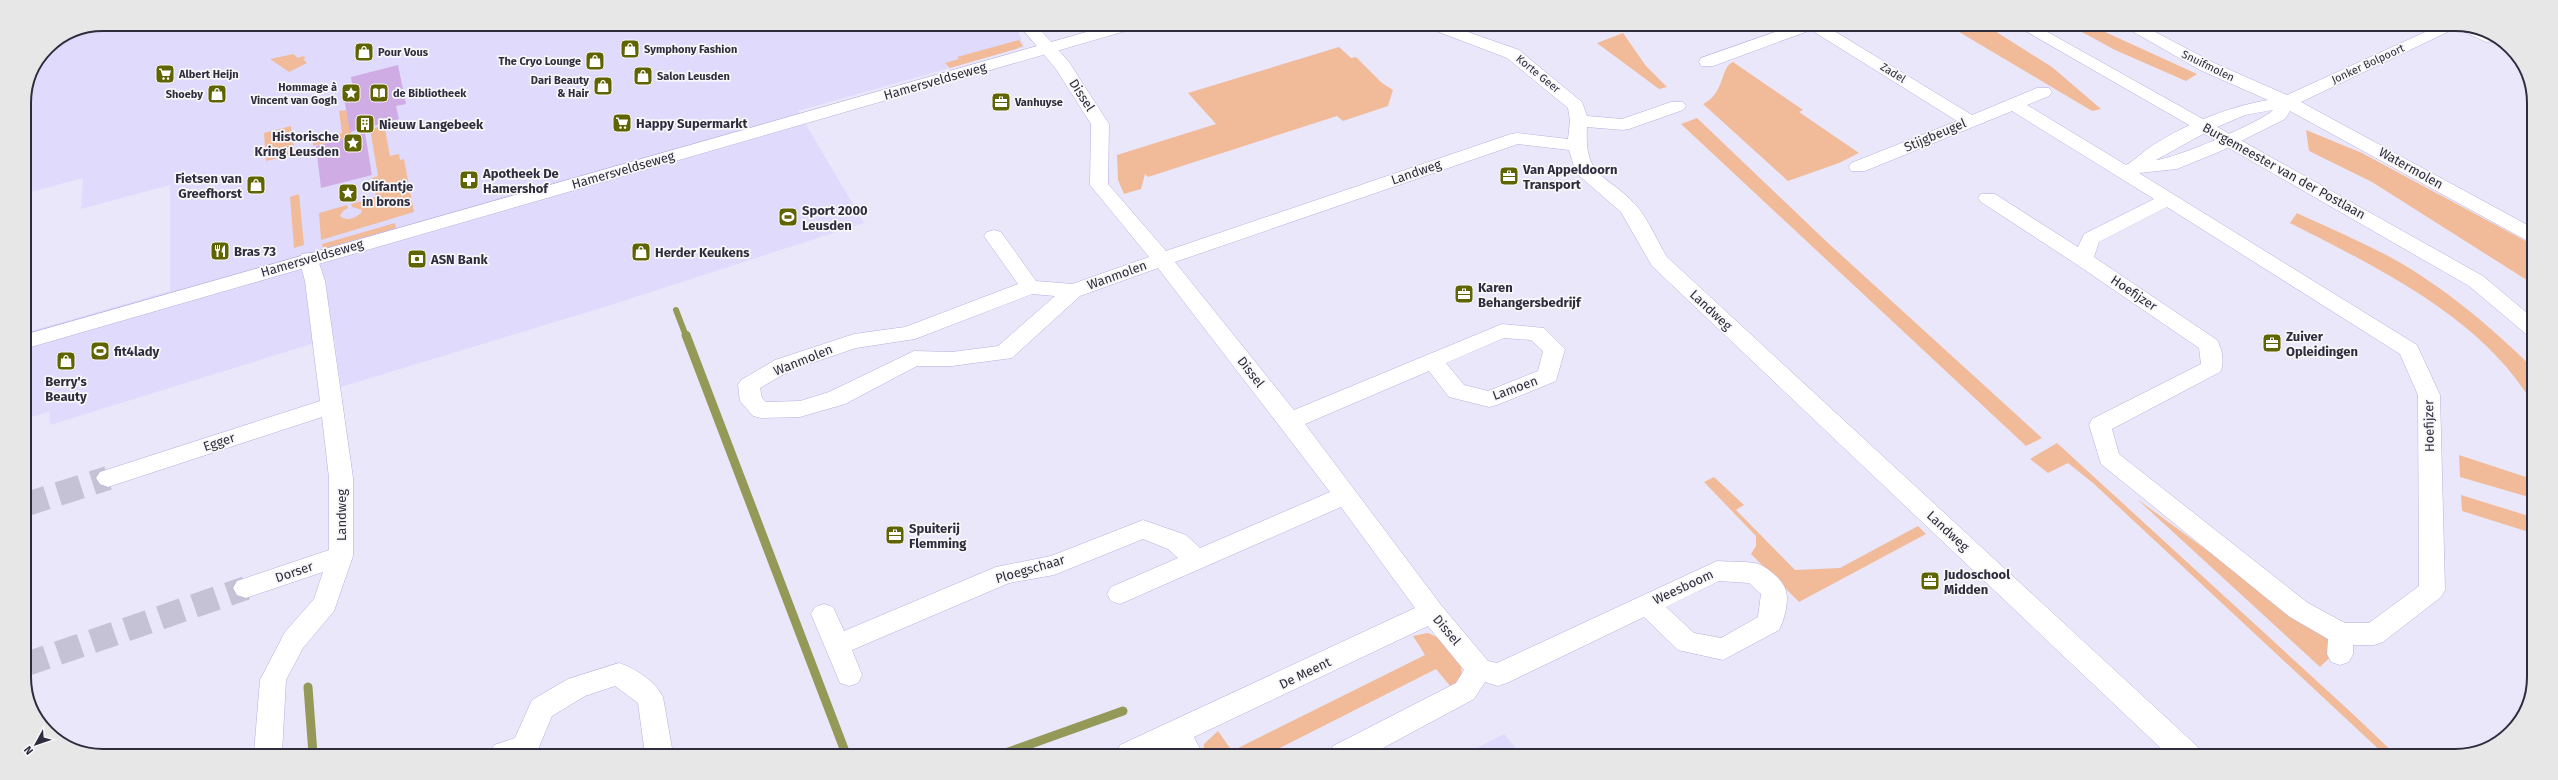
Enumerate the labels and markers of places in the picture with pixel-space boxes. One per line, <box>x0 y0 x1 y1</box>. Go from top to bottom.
shop icon: Symphony Fashion <box>619 38 641 60</box>
shop icon: Pour Vous <box>353 41 375 63</box>
place label: Symphony Fashion <box>644 43 737 56</box>
place label: Pour Vous <box>378 46 429 59</box>
shop icon: The Cryo Lounge <box>584 50 606 72</box>
place label: The Cryo Lounge <box>498 55 581 68</box>
supermarket icon: Albert Heijn <box>154 63 176 85</box>
shop icon: Salon Leusden <box>632 65 654 87</box>
place label: Albert Heijn <box>178 68 239 81</box>
place label: Salon Leusden <box>657 70 730 83</box>
place label: Dari Beauty & Hair <box>531 74 590 100</box>
shop icon: Dari Beauty & Hair <box>592 75 614 97</box>
place label: Hommage à Vincent van Gogh <box>250 81 337 107</box>
place icon: Hommage à Vincent van Gogh <box>340 82 362 104</box>
library icon: de Bibliotheek <box>368 82 390 104</box>
shop icon: Shoeby <box>206 83 228 105</box>
place label: de Bibliotheek <box>393 87 467 100</box>
place label: Shoeby <box>166 88 203 101</box>
office icon: Vanhuyse <box>990 91 1012 113</box>
place label: Vanhuyse <box>1014 96 1063 109</box>
supermarket icon: Happy Supermarkt <box>611 112 633 134</box>
building icon: Nieuw Langebeek <box>354 113 376 135</box>
place label: Happy Supermarkt <box>636 116 749 131</box>
place label: Nieuw Langebeek <box>379 117 484 132</box>
place label: Historische Kring Leusden <box>254 129 339 159</box>
place icon: Historische Kring Leusden <box>342 132 364 154</box>
place label: Van Appeldoorn Transport <box>1522 162 1617 192</box>
office icon: Van Appeldoorn Transport <box>1498 165 1520 187</box>
place label: Apotheek De Hamershof <box>482 166 559 196</box>
pharmacy icon: Apotheek De Hamershof <box>458 169 480 191</box>
place label: Fietsen van Greefhorst <box>175 171 243 201</box>
shop icon: Fietsen van Greefhorst <box>245 174 267 196</box>
place label: Olifantje in brons <box>362 179 413 209</box>
place icon: Olifantje in brons <box>337 182 359 204</box>
place label: Sport 2000 Leusden <box>802 203 868 233</box>
sports icon: Sport 2000 Leusden <box>777 206 799 228</box>
restaurant icon: Bras 73 <box>209 240 231 262</box>
shop icon: Herder Keukens <box>630 241 652 263</box>
place label: Bras 73 <box>234 244 276 259</box>
place label: Herder Keukens <box>655 245 750 260</box>
bank icon: ASN Bank <box>406 248 428 270</box>
place label: ASN Bank <box>430 252 488 267</box>
place label: Karen Behangersbedrijf <box>1478 280 1582 310</box>
office icon: Karen Behangersbedrijf <box>1453 283 1475 305</box>
place label: Zuiver Opleidingen <box>2286 329 2358 359</box>
office icon: Zuiver Opleidingen <box>2261 332 2283 354</box>
sports icon: fit4lady <box>89 340 111 362</box>
place label: fit4lady <box>114 344 160 359</box>
shop icon: Berry's Beauty <box>55 350 77 372</box>
place label: Berry's Beauty <box>45 374 88 404</box>
place label: Spuiterij Flemming <box>909 521 967 551</box>
office icon: Spuiterij Flemming <box>884 524 906 546</box>
place label: Judoschool Midden <box>1943 567 2010 597</box>
office icon: Judoschool Midden <box>1919 570 1941 592</box>

